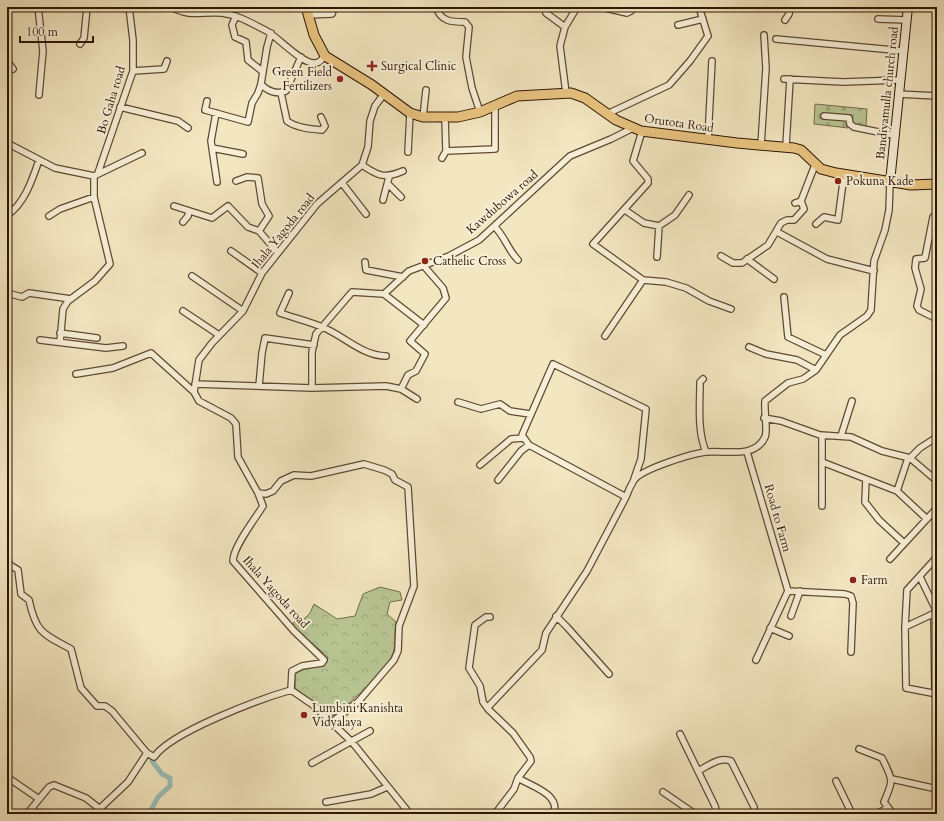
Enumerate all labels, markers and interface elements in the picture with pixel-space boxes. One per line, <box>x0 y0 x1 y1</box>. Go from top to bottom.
scale bar <box>20 18 93 44</box>
text: 100 m <box>26 24 59 40</box>
street label: Bandiyamulla church road <box>872 25 902 160</box>
place label: Surgical Clinic <box>381 58 457 74</box>
marker: Surgical Clinic <box>366 60 378 72</box>
street label: Bo Gaha road <box>93 64 129 136</box>
place label: Green Field Fertilizers <box>272 64 333 94</box>
marker: Green Field Fertilizers <box>335 74 345 84</box>
street label: Orutota Road <box>643 110 715 136</box>
street label: Kawdubowa road <box>463 166 542 238</box>
place label: Pokuna Kade <box>846 173 914 189</box>
marker: Pokuna Kade <box>833 176 843 186</box>
street label: Ihala Yagoda road <box>248 190 319 272</box>
place label: Cathelic Cross <box>433 253 506 269</box>
marker: Cathelic Cross <box>420 256 430 266</box>
street label: Road to Farm <box>761 482 796 554</box>
street label: Ihala Yagoda road <box>239 552 313 632</box>
place label: Farm <box>861 572 888 588</box>
marker: Farm <box>848 575 858 585</box>
place label: Lumbini Kanishta Vidyalaya <box>312 700 404 730</box>
marker: Lumbini Kanishta Vidyalaya <box>299 710 309 720</box>

